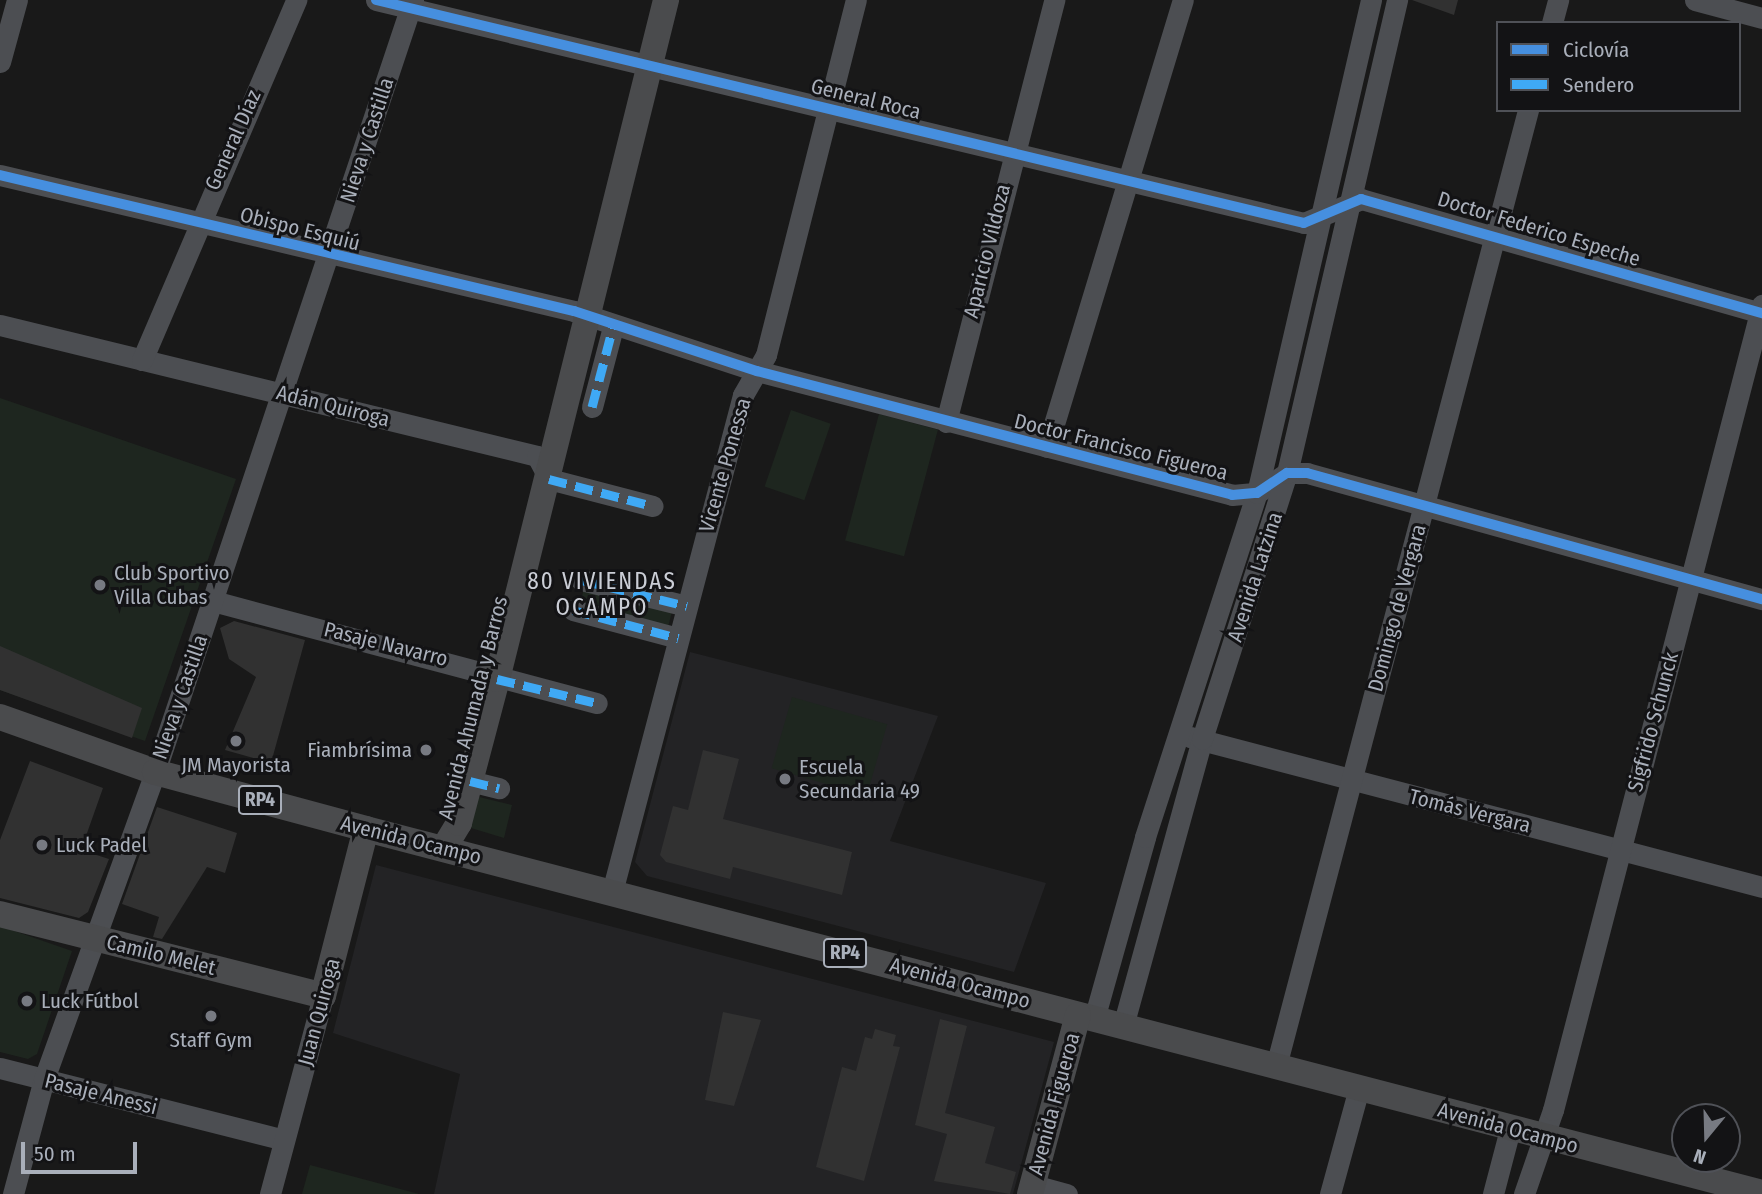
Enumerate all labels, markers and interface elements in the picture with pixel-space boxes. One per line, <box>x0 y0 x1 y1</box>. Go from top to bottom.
legend <box>1496 21 1741 112</box>
text: Ciclovía <box>1563 37 1629 63</box>
text: Sendero <box>1563 72 1634 98</box>
street label: General Roca <box>808 73 924 125</box>
street label: Nieva y Castilla <box>335 74 399 206</box>
street label: General Díaz <box>200 86 266 194</box>
street label: Aparicio Vildoza <box>958 181 1016 321</box>
street label: Doctor Federico Espeche <box>1435 186 1643 272</box>
street label: Obispo Esquiú <box>237 202 363 256</box>
street label: Adán Quiroga <box>274 380 392 432</box>
street label: Vicente Ponessa <box>694 395 756 535</box>
street label: Doctor Francisco Figueroa <box>1012 408 1230 486</box>
street label: Avenida Latzina <box>1222 509 1288 645</box>
street label: Domingo de Vergara <box>1363 522 1431 694</box>
place label: Club Sportivo Villa Cubas <box>114 560 230 610</box>
district label: 80 VIVIENDAS OCAMPO <box>529 567 675 621</box>
marker: Club Sportivo Villa Cubas <box>92 577 108 593</box>
street label: Avenida Ahumada y Barros <box>433 594 513 822</box>
street label: Pasaje Navarro <box>321 616 451 672</box>
street label: Nieva y Castilla <box>147 631 213 763</box>
street label: Sigfrido Schunck <box>1622 650 1684 794</box>
marker: JM Mayorista <box>228 733 244 749</box>
place label: Fiambrísima <box>307 737 412 763</box>
marker: Fiambrísima <box>418 742 434 758</box>
place label: JM Mayorista <box>181 752 291 778</box>
place label: Escuela Secundaria 49 <box>799 754 920 804</box>
marker: Escuela Secundaria 49 <box>777 771 793 787</box>
street label: Tomás Vergara <box>1407 784 1533 838</box>
road number: RP4 <box>237 785 283 816</box>
street label: Avenida Ocampo <box>338 810 484 870</box>
place label: Luck Padel <box>56 832 147 858</box>
marker: Luck Padel <box>34 837 50 853</box>
street label: Camilo Melet <box>104 929 218 981</box>
road number: RP4 <box>822 937 868 968</box>
street label: Avenida Ocampo <box>887 952 1033 1014</box>
street label: Juan Quiroga <box>293 956 345 1068</box>
place label: Luck Fútbol <box>41 988 139 1014</box>
marker: Luck Fútbol <box>19 993 35 1009</box>
marker: Staff Gym <box>203 1008 219 1024</box>
place label: Staff Gym <box>170 1027 252 1053</box>
street label: Avenida Figueroa <box>1023 1030 1085 1178</box>
street label: Pasaje Anessi <box>42 1068 160 1120</box>
street label: Avenida Ocampo <box>1435 1097 1581 1159</box>
north arrow <box>1671 1103 1741 1173</box>
scale bar <box>24 1128 140 1172</box>
text: 50 m <box>34 1141 76 1167</box>
text: N <box>1691 1144 1709 1169</box>

